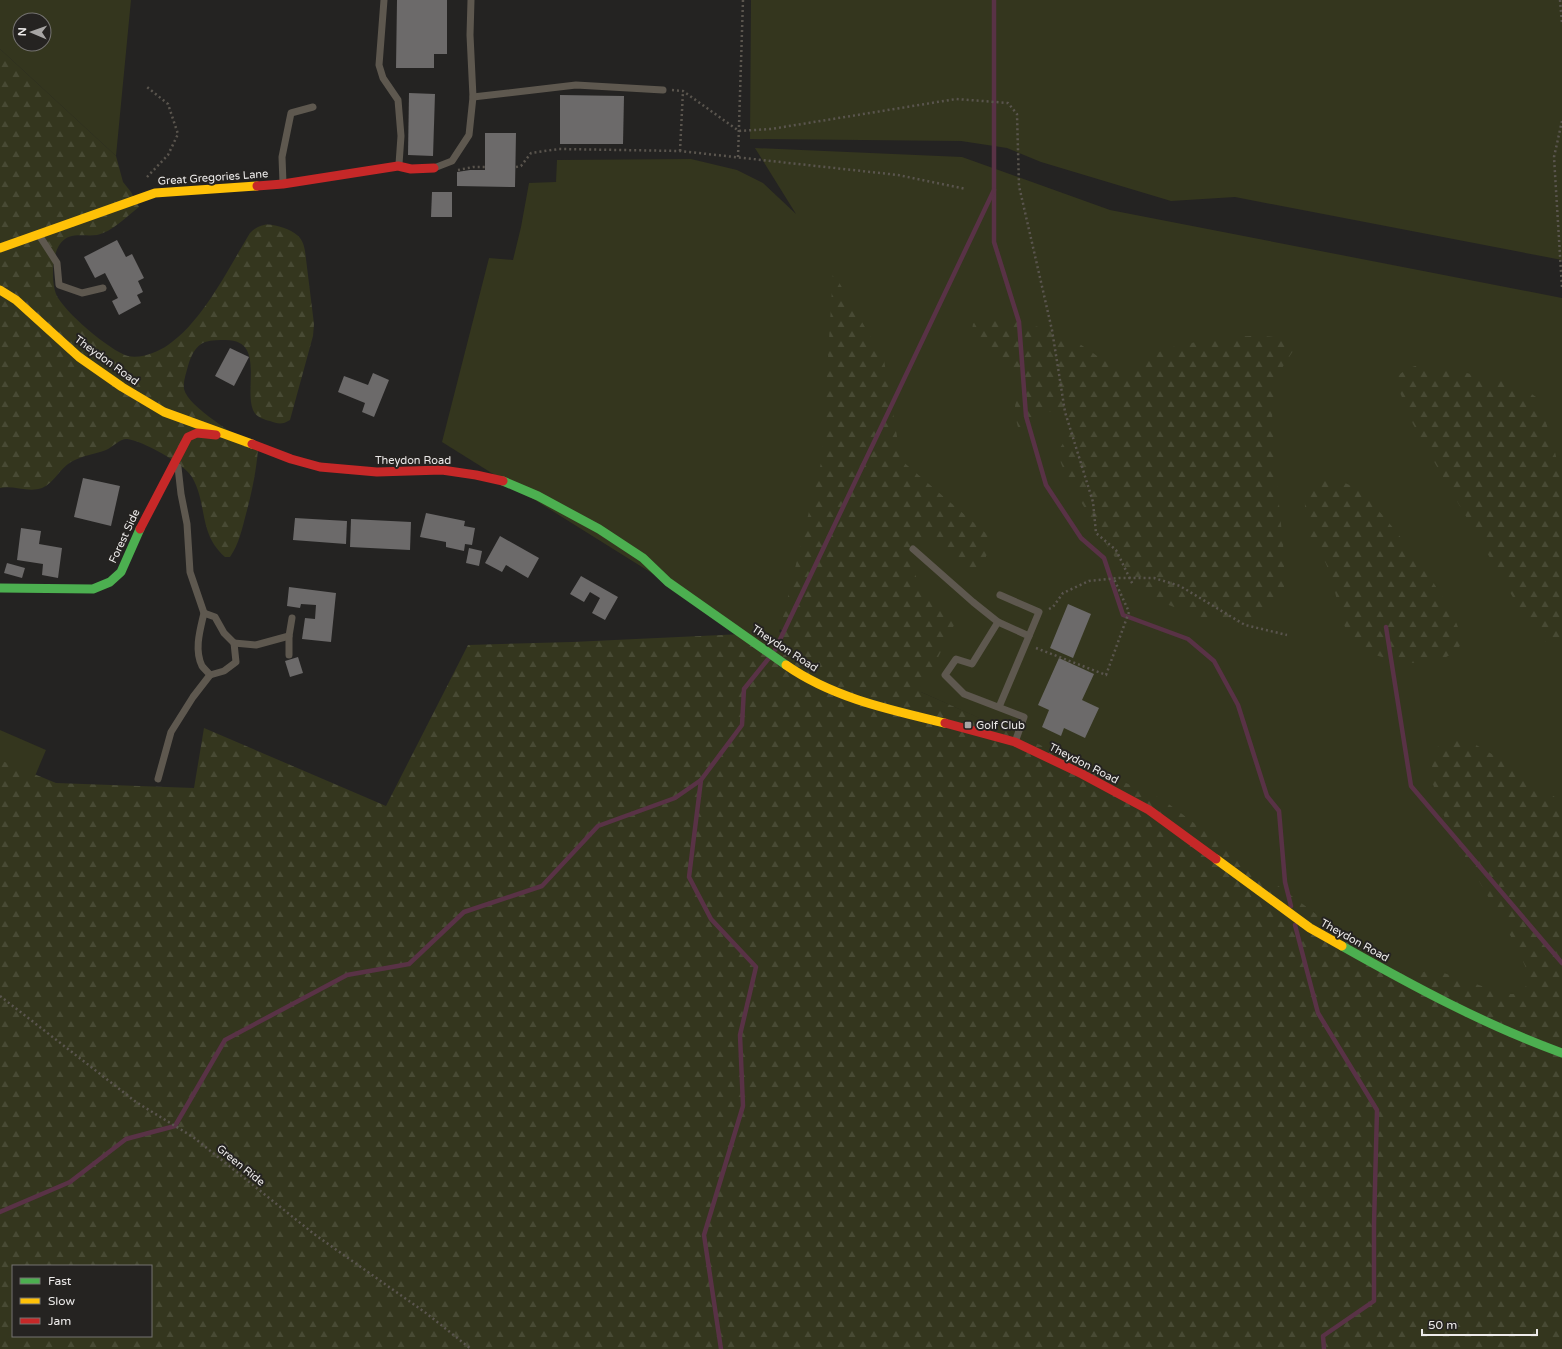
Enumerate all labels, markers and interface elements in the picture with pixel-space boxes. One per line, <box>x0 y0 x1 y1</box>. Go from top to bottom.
north arrow <box>12 12 52 52</box>
text: N <box>16 27 29 36</box>
street label: Great Gregories Lane <box>157 167 269 188</box>
street label: Theydon Road <box>72 333 141 388</box>
street label: Theydon Road <box>375 454 451 467</box>
street label: Forest Side <box>106 507 143 565</box>
street label: Theydon Road <box>749 622 820 675</box>
place label: Golf Club <box>976 719 1025 732</box>
marker: Golf Club <box>963 720 973 730</box>
street label: Theydon Road <box>1047 740 1121 787</box>
street label: Theydon Road <box>1318 916 1391 965</box>
street label: Green Ride <box>214 1142 267 1189</box>
legend <box>12 1265 152 1337</box>
text: Fast <box>48 1274 72 1288</box>
text: Slow <box>48 1294 75 1308</box>
scale bar <box>1422 1311 1537 1337</box>
text: Jam <box>48 1314 71 1328</box>
text: 50 m <box>1428 1318 1457 1332</box>

